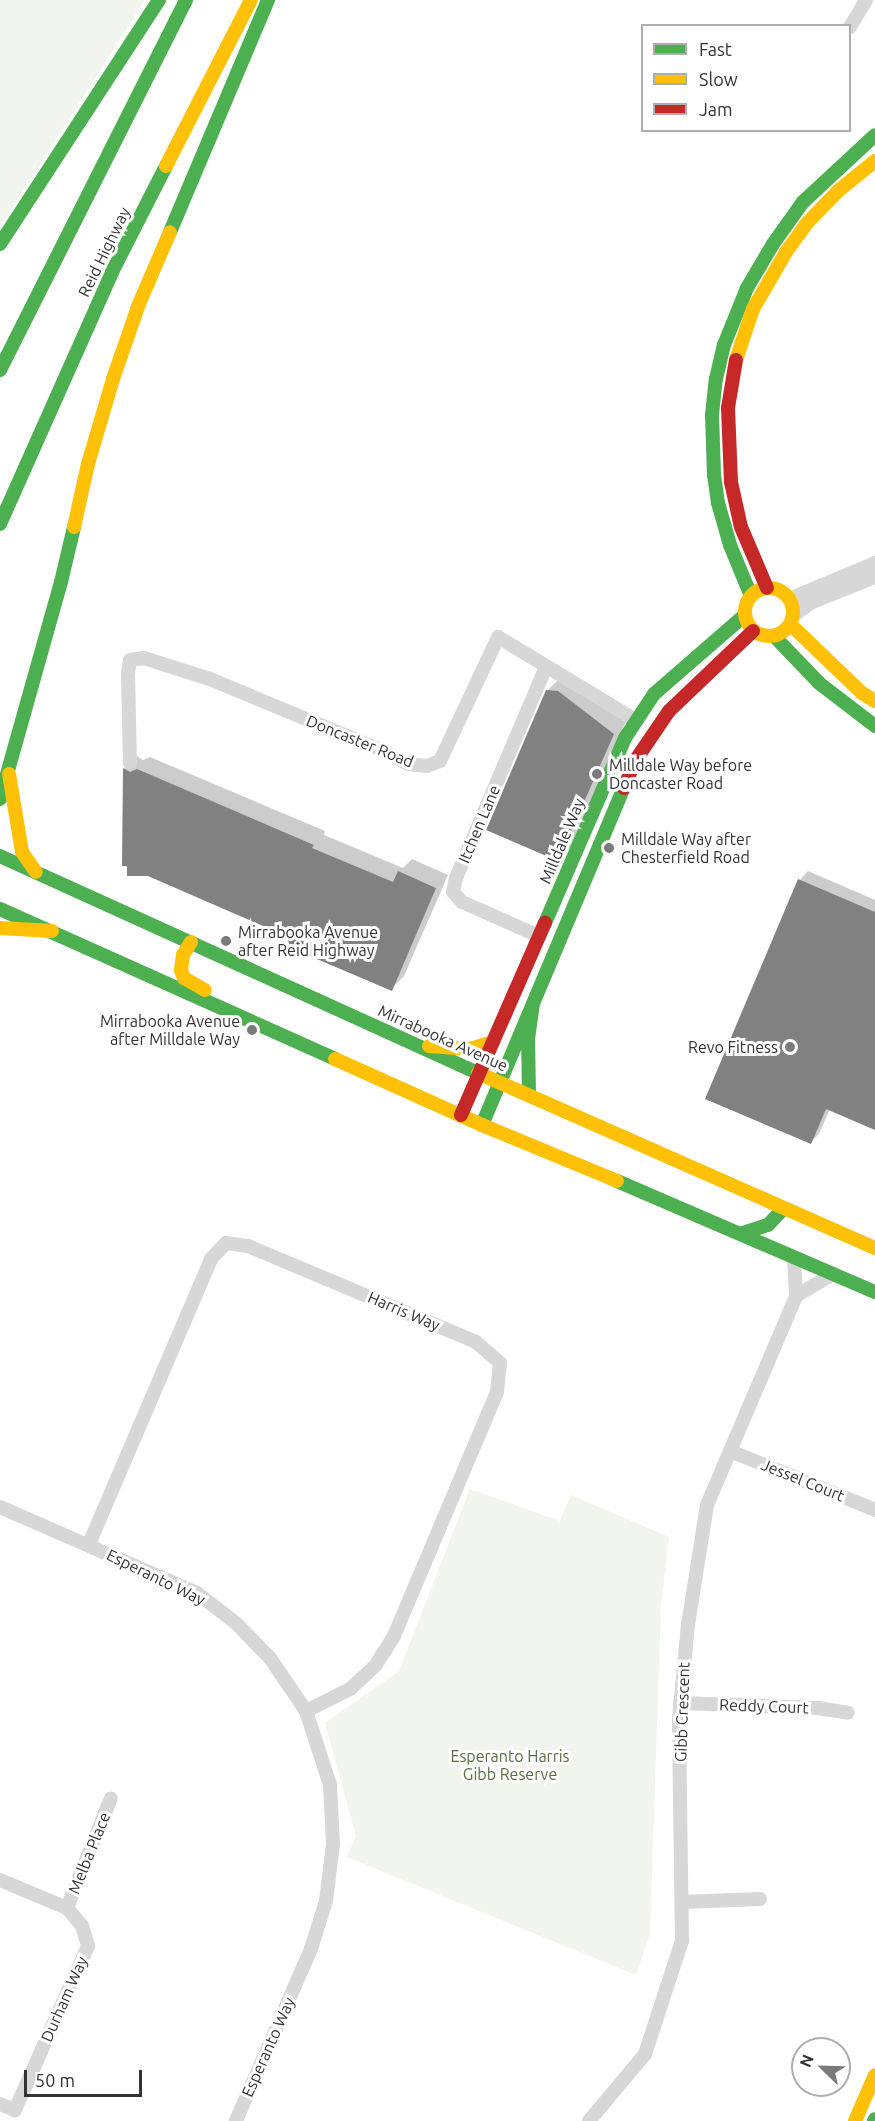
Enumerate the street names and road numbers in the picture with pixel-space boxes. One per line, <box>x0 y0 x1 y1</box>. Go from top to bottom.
street label: Reid Highway <box>74 204 134 300</box>
street label: Doncaster Road <box>304 711 416 771</box>
street label: Itchen Lane <box>454 782 504 866</box>
street label: Milldale Way <box>535 795 589 887</box>
street label: Mirrabooka Avenue <box>375 1001 511 1075</box>
street label: Harris Way <box>365 1287 443 1335</box>
street label: Jessel Court <box>759 1455 847 1505</box>
street label: Esperanto Way <box>104 1545 208 1609</box>
street label: Gibb Crescent <box>671 1662 693 1762</box>
street label: Reddy Court <box>719 1695 809 1717</box>
street label: Melba Place <box>64 1809 114 1897</box>
street label: Durham Way <box>37 1953 91 2045</box>
street label: Esperanto Way <box>237 1994 299 2100</box>

